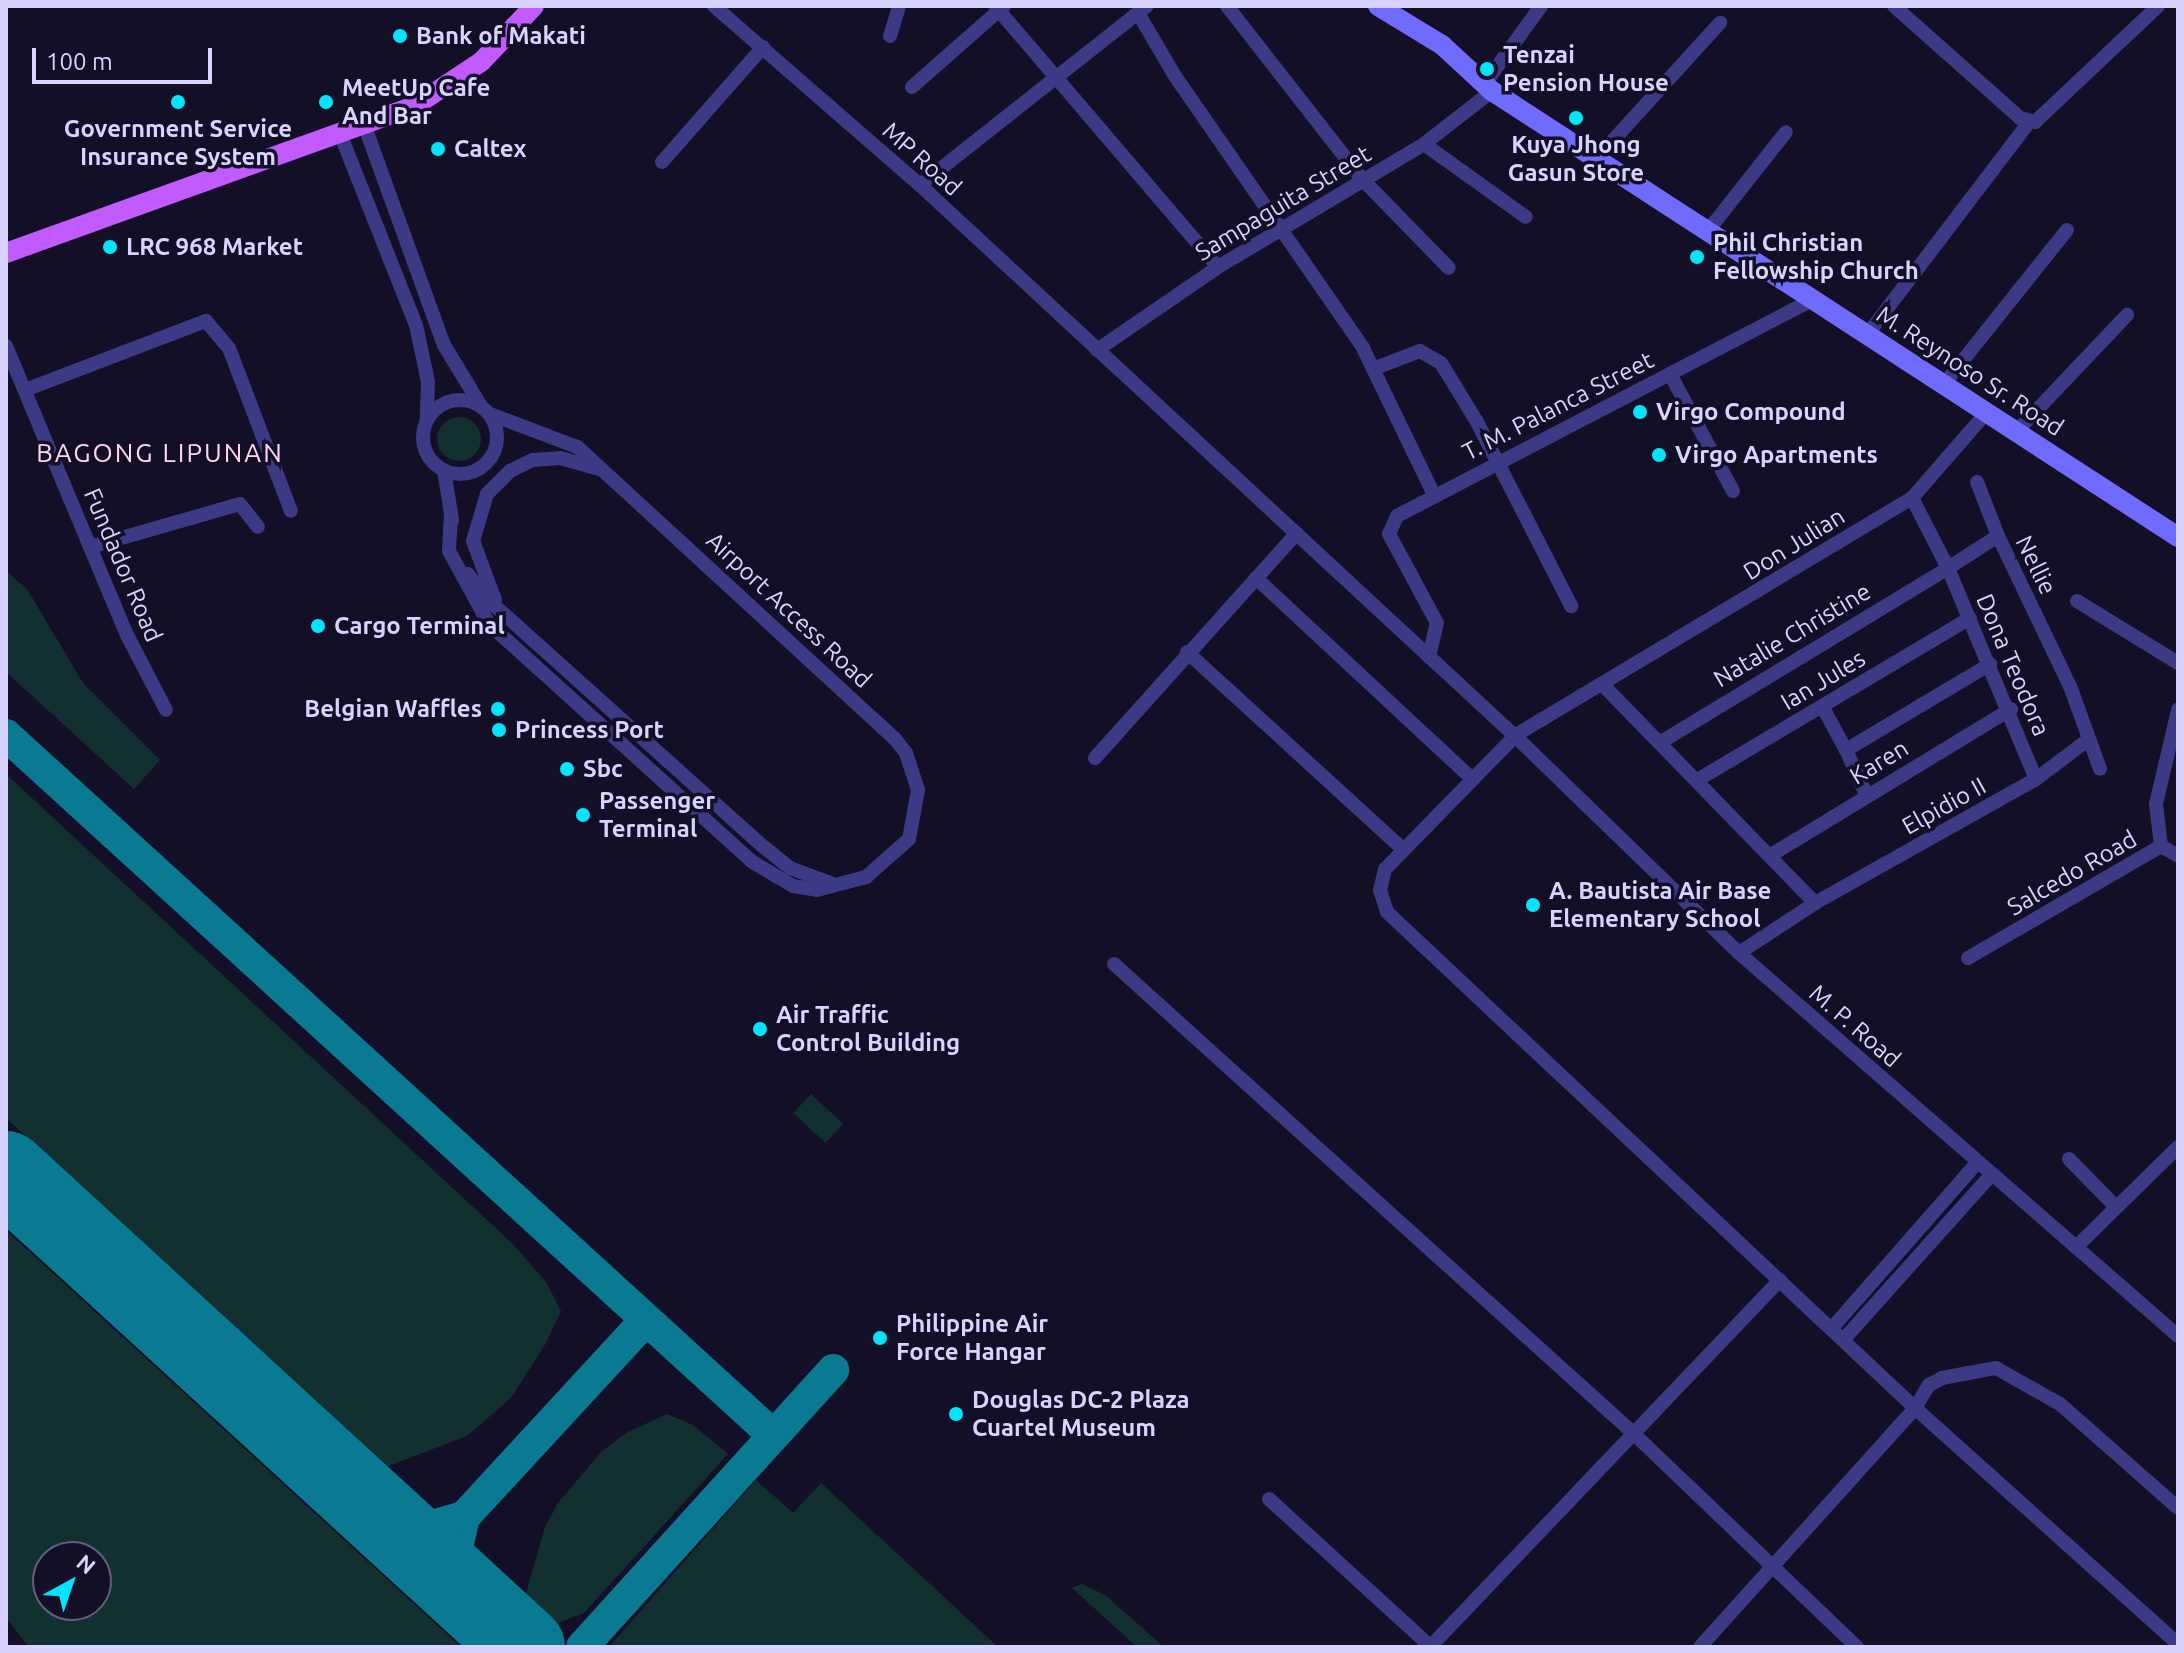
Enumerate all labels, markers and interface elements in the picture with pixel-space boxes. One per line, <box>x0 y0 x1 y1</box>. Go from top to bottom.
place label: Bank of Makati <box>416 22 586 50</box>
marker: Bank of Makati <box>391 27 409 45</box>
scale bar <box>36 32 216 82</box>
place label: Tenzai Pension House <box>1503 41 1669 97</box>
text: 100 m <box>46 48 113 75</box>
marker: Tenzai Pension House <box>1478 60 1496 78</box>
place label: MeetUp Cafe And Bar <box>342 74 490 130</box>
marker: Government Service Insurance System <box>169 93 187 111</box>
marker: MeetUp Cafe And Bar <box>317 93 335 111</box>
marker: Kuya Jhong Gasun Store <box>1567 109 1585 127</box>
place label: Government Service Insurance System <box>64 115 292 171</box>
street label: MP Road <box>877 116 967 202</box>
place label: Kuya Jhong Gasun Store <box>1508 131 1644 187</box>
place label: Caltex <box>454 135 527 163</box>
street label: Sampaguita Street <box>1190 139 1376 267</box>
marker: Caltex <box>429 140 447 158</box>
place label: Phil Christian Fellowship Church <box>1713 229 1919 285</box>
place label: LRC 968 Market <box>126 233 303 261</box>
marker: LRC 968 Market <box>101 238 119 256</box>
marker: Phil Christian Fellowship Church <box>1688 248 1706 266</box>
street label: M. Reynoso Sr. Road <box>1871 300 2069 442</box>
street label: T. M. Palanca Street <box>1458 345 1658 467</box>
place label: Virgo Compound <box>1656 398 1846 426</box>
marker: Virgo Compound <box>1631 403 1649 421</box>
district label: BAGONG LIPUNAN <box>36 437 284 469</box>
place label: Virgo Apartments <box>1675 441 1878 469</box>
marker: Virgo Apartments <box>1650 446 1668 464</box>
street label: Fundador Road <box>78 484 168 646</box>
street label: Don Julian <box>1738 502 1850 586</box>
street label: Airport Access Road <box>700 526 878 694</box>
street label: Nellie <box>2009 531 2063 599</box>
street label: Natalie Christine <box>1708 577 1876 693</box>
street label: Dona Teodora <box>1970 590 2056 740</box>
place label: Cargo Terminal <box>334 612 505 640</box>
marker: Cargo Terminal <box>309 617 327 635</box>
street label: Ian Jules <box>1776 644 1870 716</box>
place label: Belgian Waffles <box>304 695 482 723</box>
marker: Belgian Waffles <box>489 700 507 718</box>
place label: Princess Port <box>515 716 664 744</box>
marker: Princess Port <box>490 721 508 739</box>
street label: Karen <box>1845 733 1913 791</box>
place label: Sbc <box>583 755 623 783</box>
marker: Sbc <box>558 760 576 778</box>
street label: Elpidio II <box>1897 771 1991 841</box>
place label: Passenger Terminal <box>599 787 715 843</box>
marker: Passenger Terminal <box>574 806 592 824</box>
street label: Salcedo Road <box>2002 824 2142 922</box>
place label: A. Bautista Air Base Elementary School <box>1549 877 1771 933</box>
marker: A. Bautista Air Base Elementary School <box>1524 896 1542 914</box>
street label: M. P. Road <box>1804 979 1906 1073</box>
place label: Air Traffic Control Building <box>776 1001 960 1057</box>
marker: Air Traffic Control Building <box>751 1020 769 1038</box>
place label: Philippine Air Force Hangar <box>896 1310 1048 1366</box>
marker: Philippine Air Force Hangar <box>871 1329 889 1347</box>
place label: Douglas DC-2 Plaza Cuartel Museum <box>972 1386 1190 1442</box>
marker: Douglas DC-2 Plaza Cuartel Museum <box>947 1405 965 1423</box>
north arrow <box>32 1541 112 1621</box>
text: N <box>72 1549 101 1579</box>

